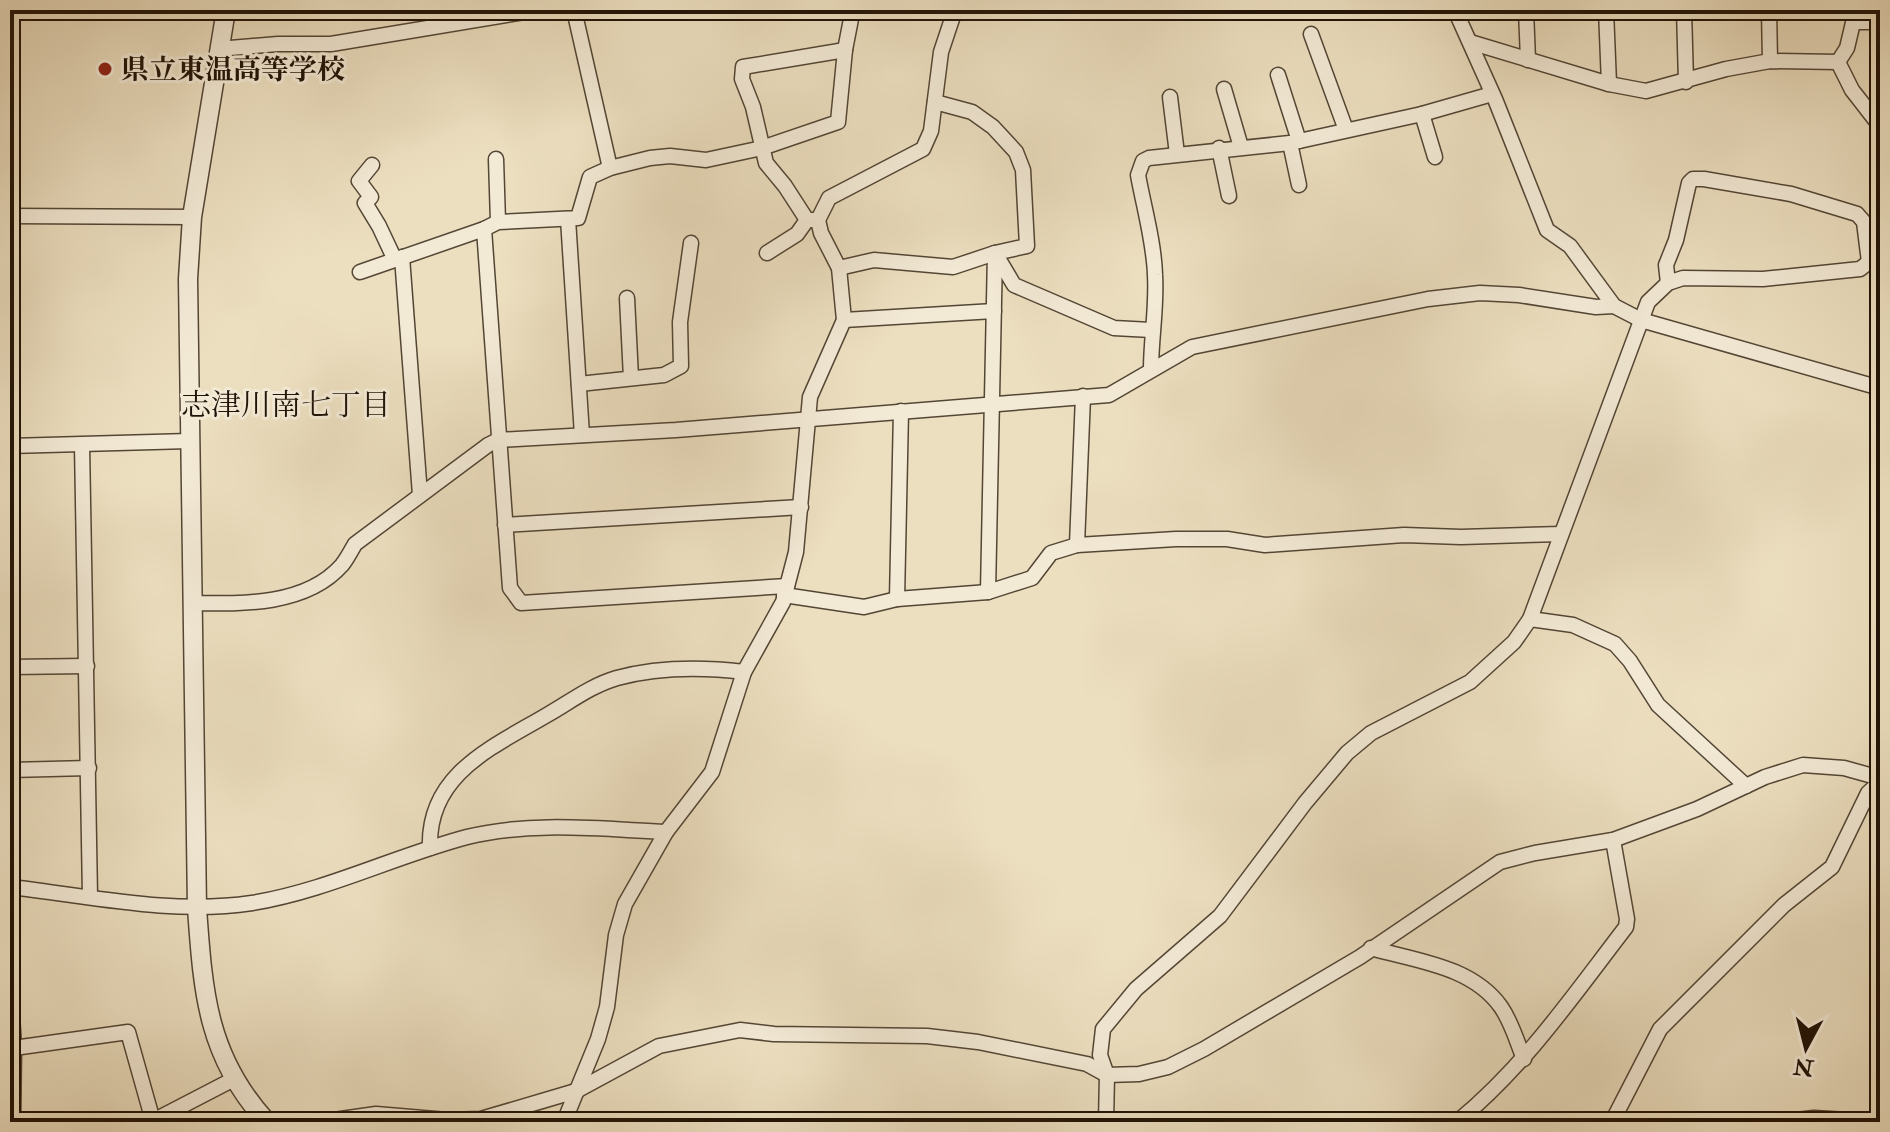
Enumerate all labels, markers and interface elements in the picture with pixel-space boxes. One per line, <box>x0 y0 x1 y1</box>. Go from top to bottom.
place label: 県立東温高等学校 <box>121 53 345 88</box>
marker: 県立東温高等学校 <box>96 60 114 78</box>
district label: 志津川南七丁目 <box>181 387 391 424</box>
north arrow <box>1766 1008 1846 1088</box>
text: N <box>1792 1052 1816 1082</box>

